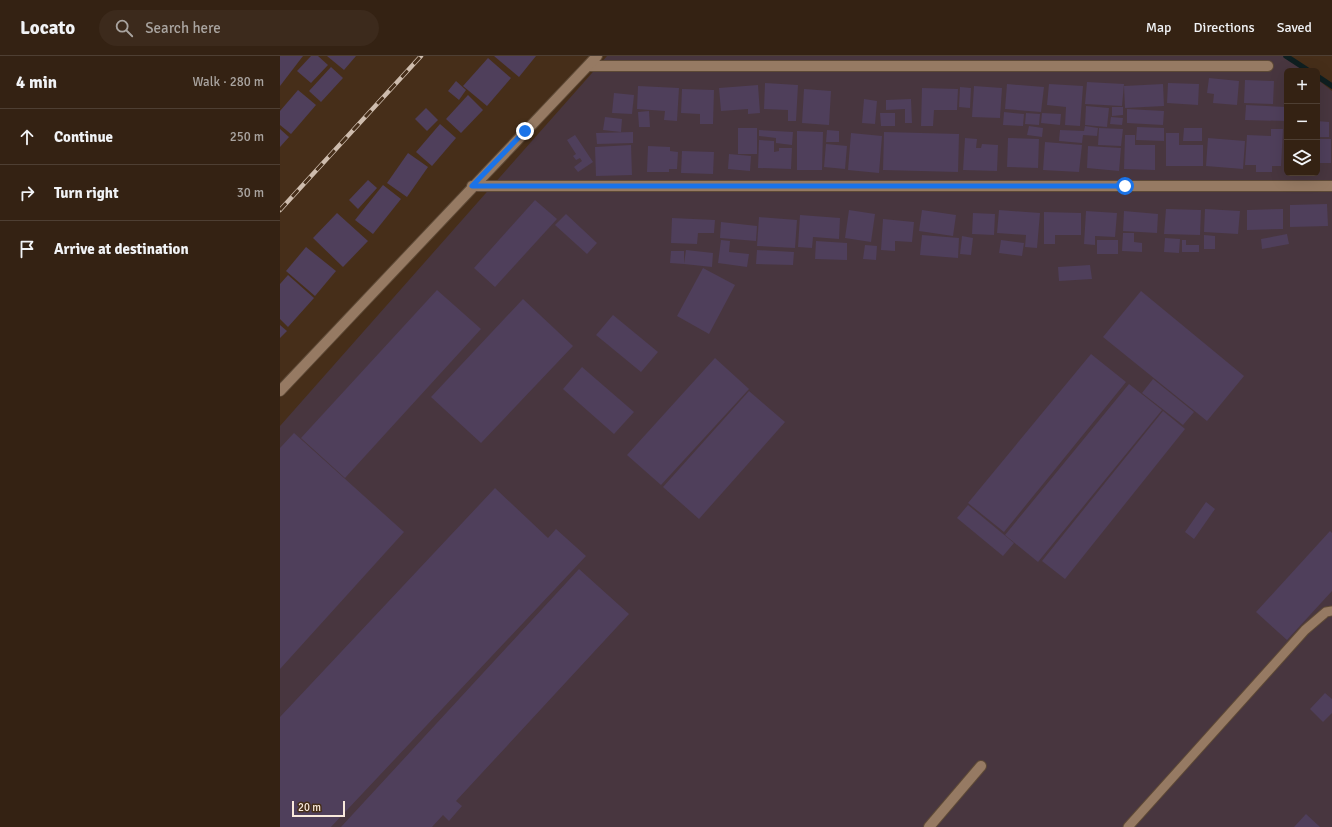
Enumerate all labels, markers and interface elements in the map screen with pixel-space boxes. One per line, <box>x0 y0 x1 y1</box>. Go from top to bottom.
search box <box>99 10 379 46</box>
text: Locato <box>20 16 75 40</box>
icon: search <box>113 17 135 39</box>
text: Search here <box>145 19 221 37</box>
text: Map <box>1146 19 1172 36</box>
text: Directions <box>1194 19 1255 36</box>
text: Saved <box>1277 19 1312 36</box>
map controls <box>1284 68 1320 176</box>
button: + <box>1284 68 1320 104</box>
text: 4 min <box>16 72 57 93</box>
text: Walk · 280 m <box>193 74 264 90</box>
button: − <box>1284 104 1320 140</box>
route end <box>516 122 534 140</box>
icon: ahead <box>16 126 38 148</box>
text: Continue <box>54 128 113 146</box>
text: 250 m <box>230 129 264 145</box>
button: layers <box>1284 140 1320 176</box>
route start <box>1116 177 1134 195</box>
icon: right <box>16 182 38 204</box>
text: Turn right <box>54 184 119 202</box>
text: 30 m <box>237 185 264 201</box>
icon: arrive <box>16 238 38 260</box>
text: Arrive at destination <box>54 240 189 258</box>
scale bar <box>292 799 345 818</box>
text: 20 m <box>298 801 321 814</box>

